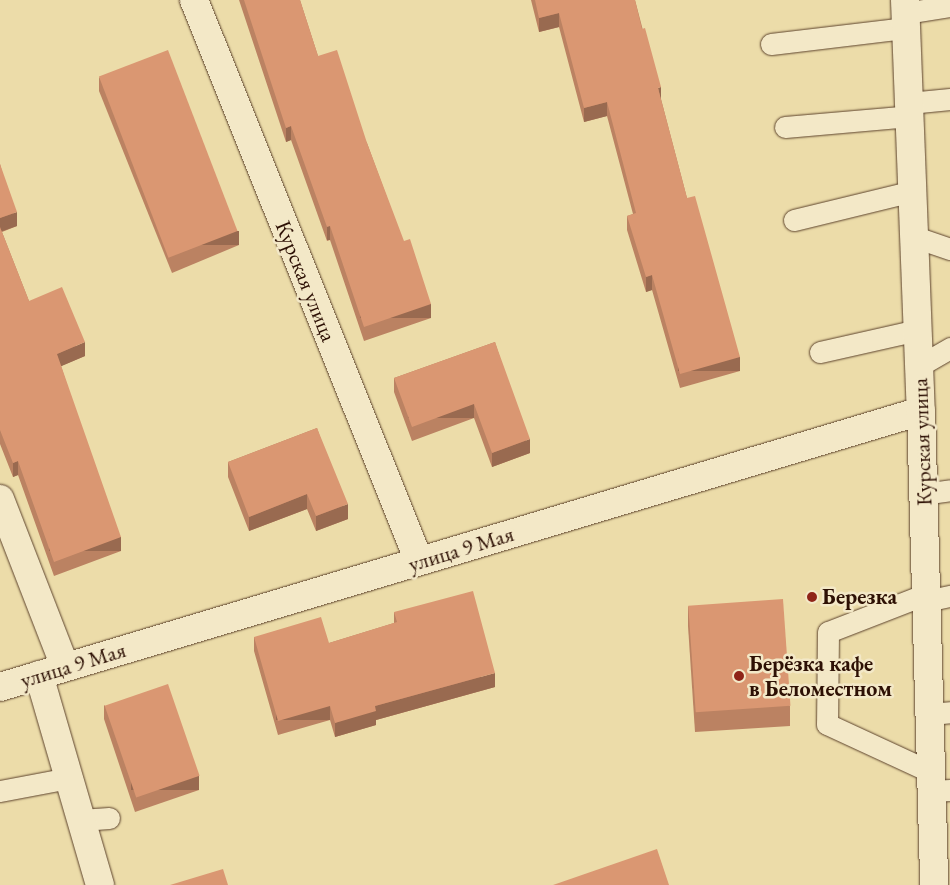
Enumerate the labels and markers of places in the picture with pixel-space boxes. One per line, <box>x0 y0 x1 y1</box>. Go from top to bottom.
place label: Березка <box>822 584 897 610</box>
marker: Березка <box>806 591 818 603</box>
place label: Берёзка кафе в Беломестном <box>749 650 892 701</box>
marker: Берёзка кафе в Беломестном <box>733 670 745 682</box>

